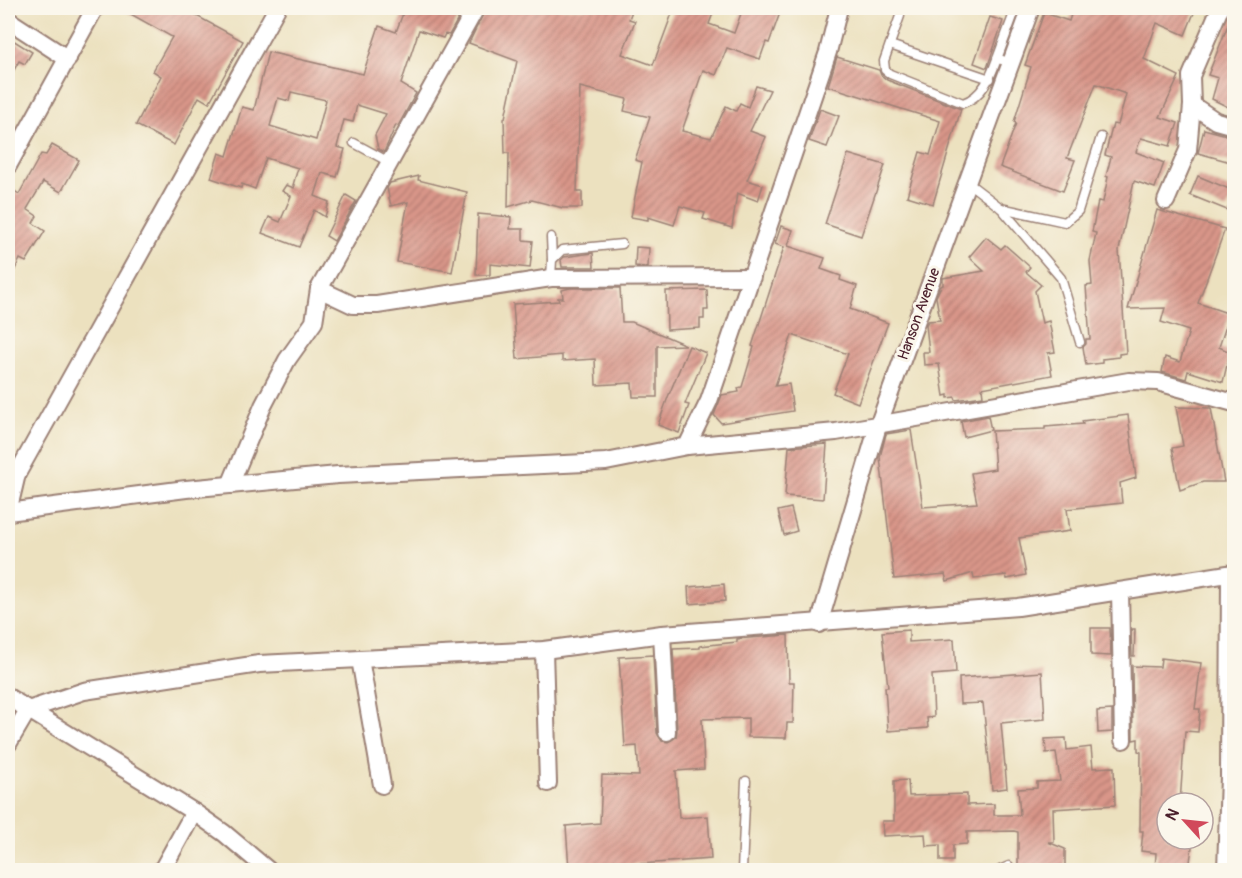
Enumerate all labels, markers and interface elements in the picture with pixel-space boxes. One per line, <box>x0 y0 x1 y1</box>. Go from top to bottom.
street label: Hanson Avenue <box>894 265 945 363</box>
north arrow <box>1155 791 1215 851</box>
text: N <box>1161 805 1184 824</box>

